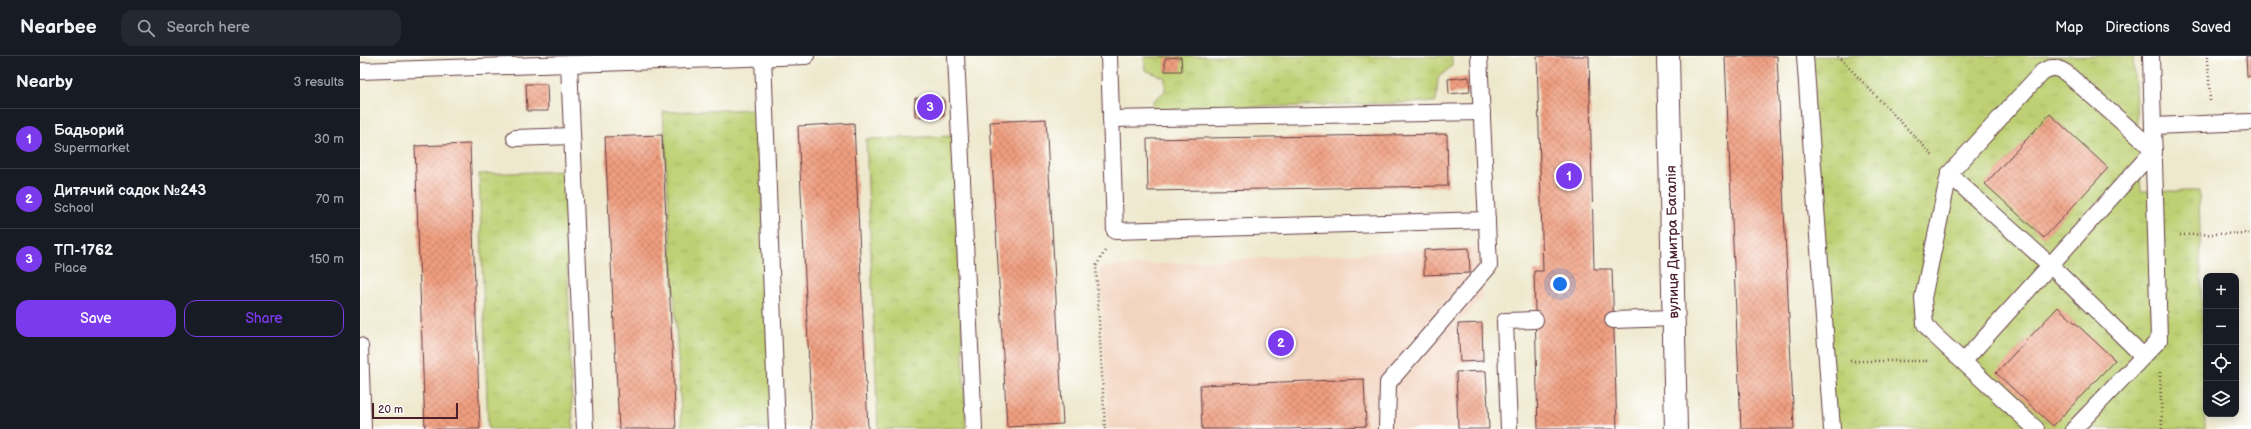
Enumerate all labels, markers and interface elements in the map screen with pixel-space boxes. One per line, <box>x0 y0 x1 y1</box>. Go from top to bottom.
search box <box>121 10 401 46</box>
text: Nearbee <box>20 16 97 39</box>
icon: search <box>135 17 157 39</box>
text: Search here <box>167 18 250 37</box>
text: Map <box>2055 19 2083 36</box>
text: Directions <box>2105 19 2170 36</box>
text: Saved <box>2192 19 2231 36</box>
text: Nearby <box>16 72 73 92</box>
text: 3 results <box>293 74 344 90</box>
pin: 3 <box>917 92 943 122</box>
text: Бадьорий <box>54 121 124 140</box>
text: 1 <box>26 131 32 147</box>
text: 30 m <box>314 131 344 147</box>
text: Supermarket <box>54 140 130 156</box>
pin: 1 <box>1556 161 1582 191</box>
street label: вулиця Дмитра Багалія <box>1663 165 1682 319</box>
text: Дитячий садок №243 <box>54 181 206 200</box>
text: 2 <box>25 191 33 207</box>
text: 70 m <box>316 191 344 207</box>
text: School <box>54 200 94 216</box>
text: ТП-1762 <box>54 241 113 260</box>
text: 3 <box>25 251 33 267</box>
text: 150 m <box>310 251 344 267</box>
text: Place <box>54 260 87 276</box>
map controls <box>2203 273 2239 417</box>
button: + <box>2203 273 2239 309</box>
your location <box>1550 274 1570 294</box>
button: Save <box>16 300 176 337</box>
button: Share <box>184 300 344 337</box>
button: − <box>2203 309 2239 345</box>
pin: 2 <box>1268 328 1294 358</box>
button: locate <box>2203 345 2239 381</box>
button: layers <box>2203 381 2239 417</box>
scale bar <box>372 401 458 420</box>
text: 20 m <box>378 403 403 416</box>

